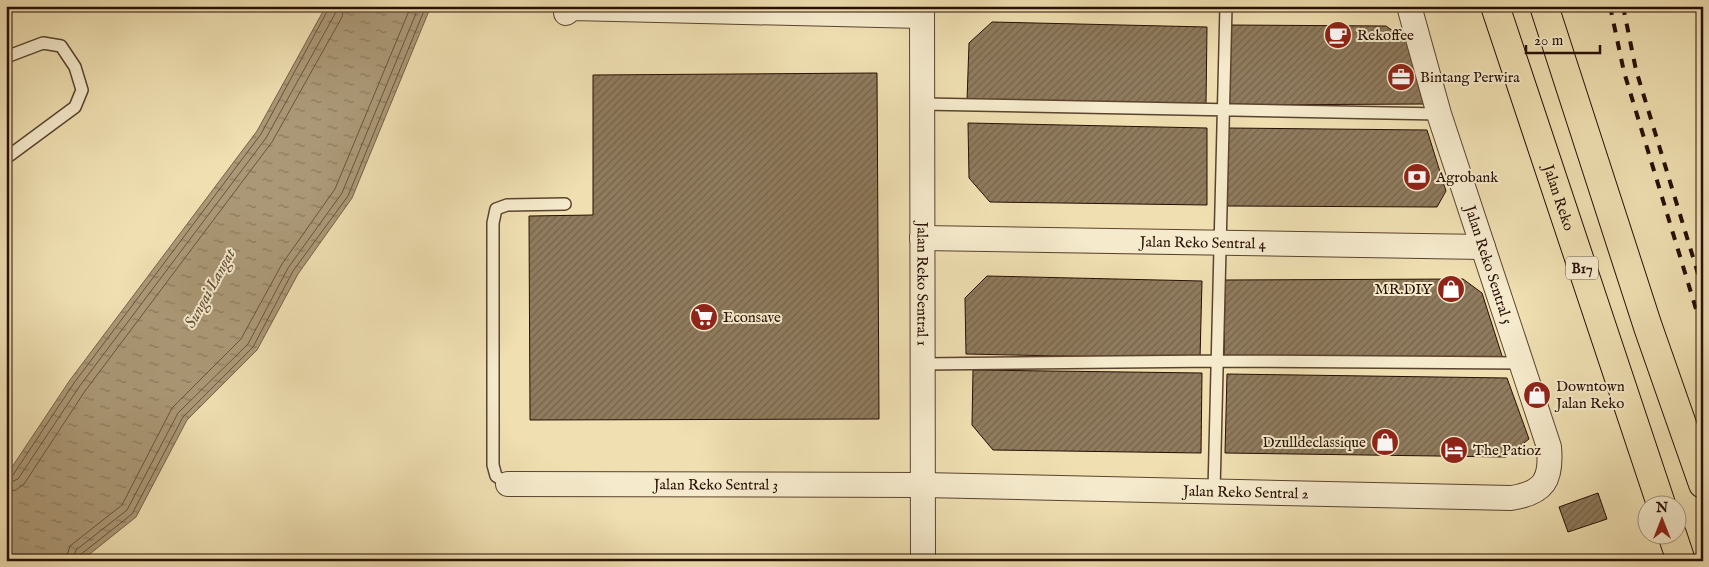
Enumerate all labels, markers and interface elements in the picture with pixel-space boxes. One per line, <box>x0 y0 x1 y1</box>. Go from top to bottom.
cafe icon: Rekoffee <box>1323 20 1353 50</box>
scale bar <box>1526 22 1600 54</box>
place label: Rekoffee <box>1357 26 1414 45</box>
text: 20 m <box>1534 31 1564 50</box>
office icon: Bintang Perwira <box>1386 62 1416 92</box>
place label: Bintang Perwira <box>1420 68 1520 87</box>
street label: Jalan Reko <box>1538 160 1578 233</box>
bank icon: Agrobank <box>1402 162 1432 192</box>
place label: Agrobank <box>1435 168 1499 187</box>
street label: Jalan Reko Sentral 5 <box>1460 201 1517 328</box>
street label: Jalan Reko Sentral 1 <box>912 220 932 346</box>
street label: Jalan Reko Sentral 4 <box>1138 232 1267 254</box>
water label: Sungai Langat <box>181 245 241 332</box>
road number: B17 <box>1566 256 1598 280</box>
shop icon: MR.DIY <box>1436 274 1466 304</box>
place label: MR.DIY <box>1375 280 1433 299</box>
supermarket icon: Econsave <box>689 302 719 332</box>
place label: Econsave <box>723 308 781 327</box>
place label: Downtown Jalan Reko <box>1554 377 1625 413</box>
shop icon: Downtown Jalan Reko <box>1522 380 1552 410</box>
shop icon: Dzulldeclassique <box>1370 427 1400 457</box>
place label: Dzulldeclassique <box>1263 433 1366 452</box>
hotel icon: The Patioz <box>1439 435 1469 465</box>
place label: The Patioz <box>1473 441 1541 460</box>
street label: Jalan Reko Sentral 3 <box>652 475 778 495</box>
street label: Jalan Reko Sentral 2 <box>1181 482 1309 504</box>
north arrow <box>1636 494 1686 544</box>
text: N <box>1655 499 1668 517</box>

